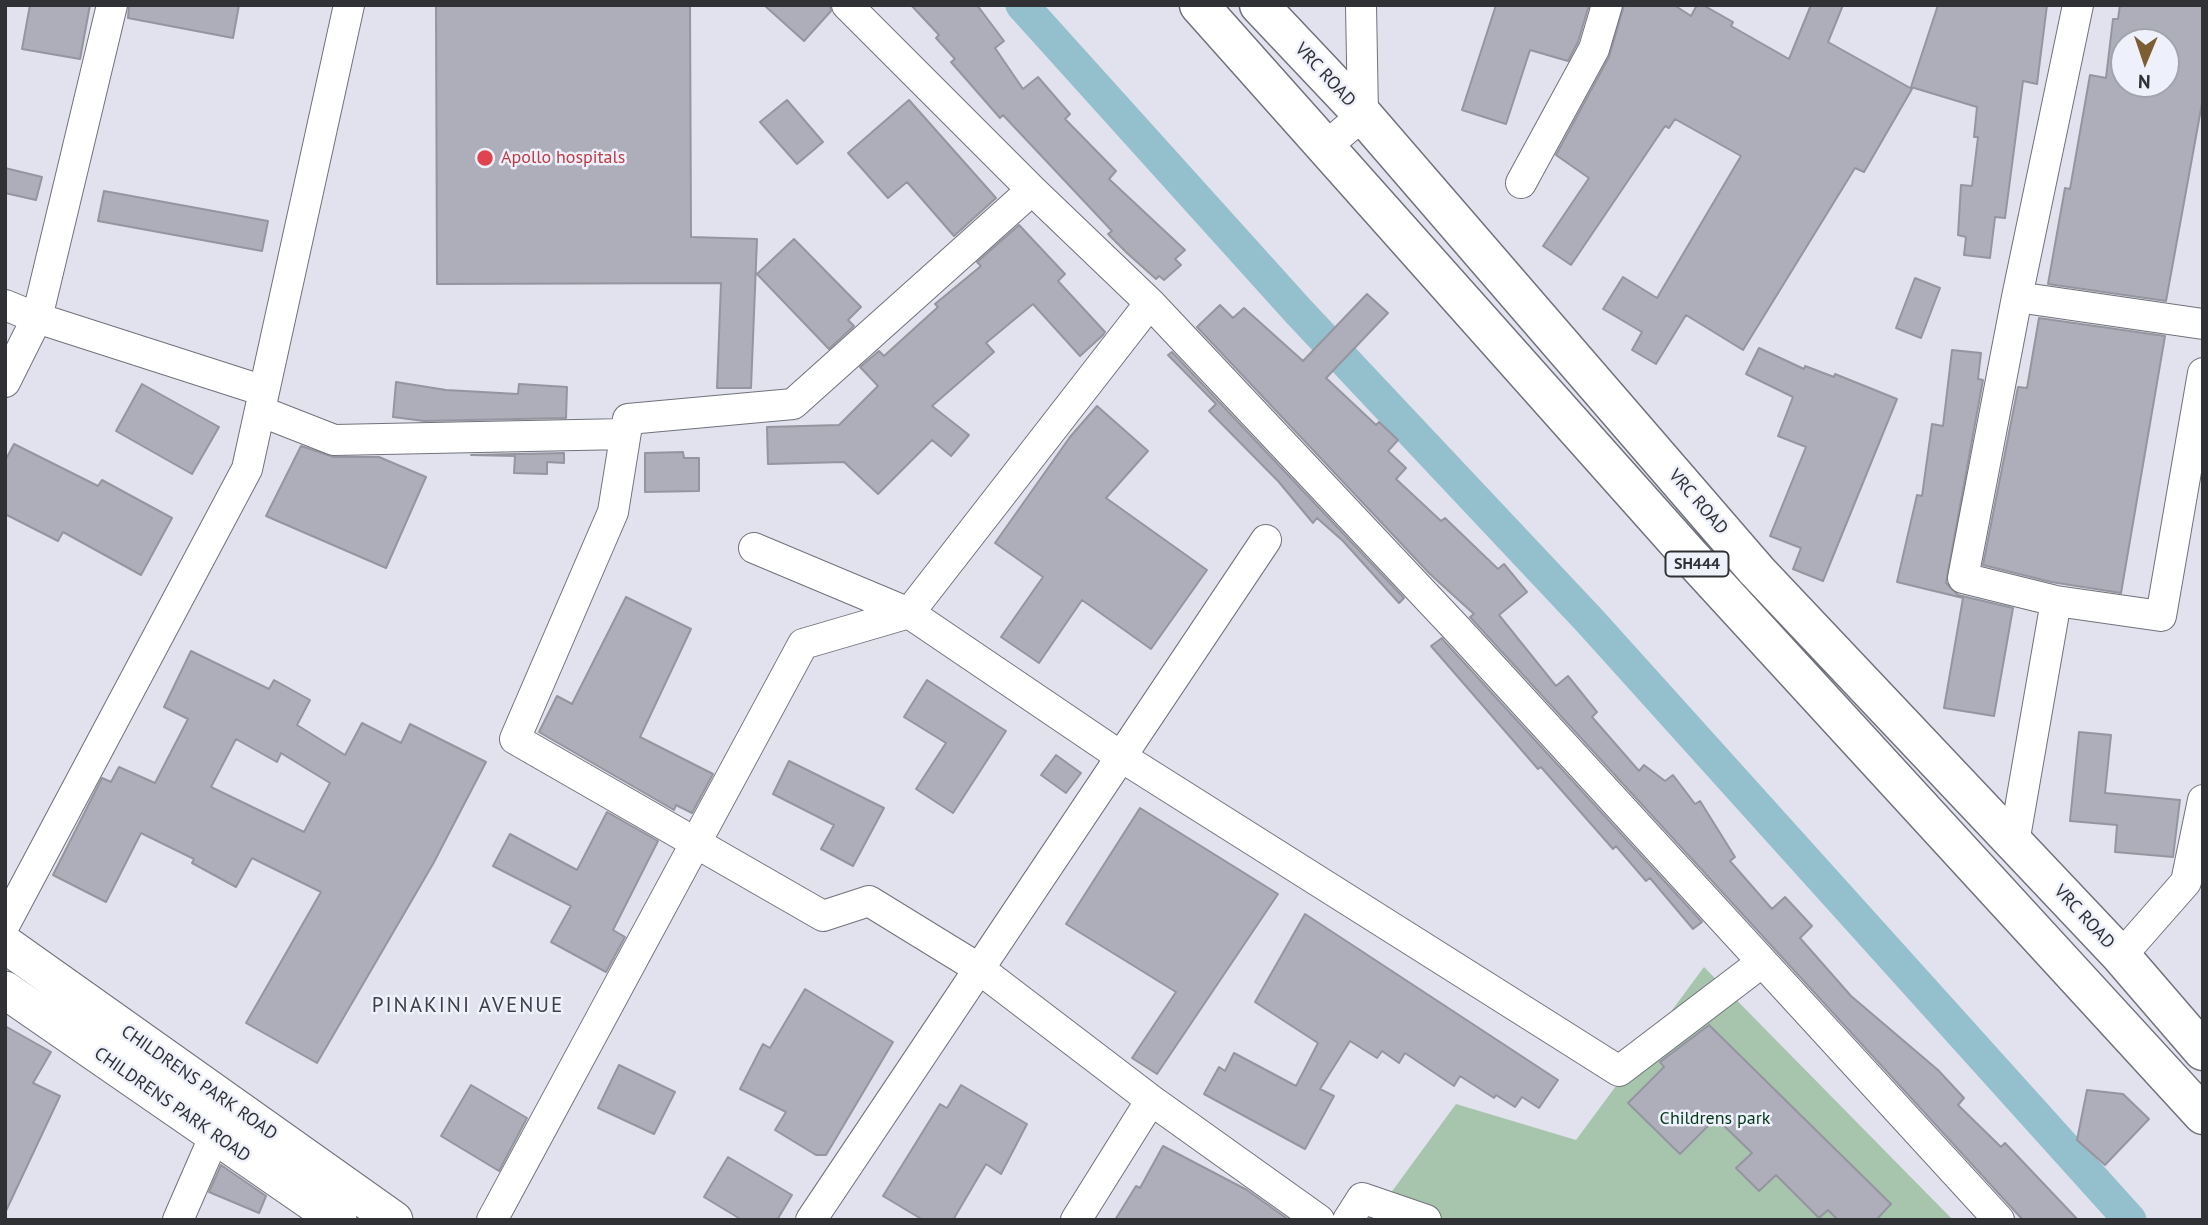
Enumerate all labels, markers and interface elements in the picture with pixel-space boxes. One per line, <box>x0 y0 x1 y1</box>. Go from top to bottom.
north arrow <box>2110 28 2180 98</box>
street label: VRC ROAD <box>1290 39 1360 111</box>
text: N <box>2138 70 2151 94</box>
place label: Apollo hospitals <box>501 147 625 169</box>
marker: Apollo hospitals <box>475 148 495 168</box>
street label: VRC ROAD <box>1664 465 1732 539</box>
road number: SH444 <box>1666 552 1728 576</box>
street label: VRC ROAD <box>2049 881 2119 953</box>
district label: PINAKINI AVENUE <box>374 993 562 1019</box>
street label: CHILDRENS PARK ROAD <box>117 1021 281 1145</box>
street label: CHILDRENS PARK ROAD <box>90 1043 254 1167</box>
park label: Childrens park <box>1660 1108 1770 1130</box>

